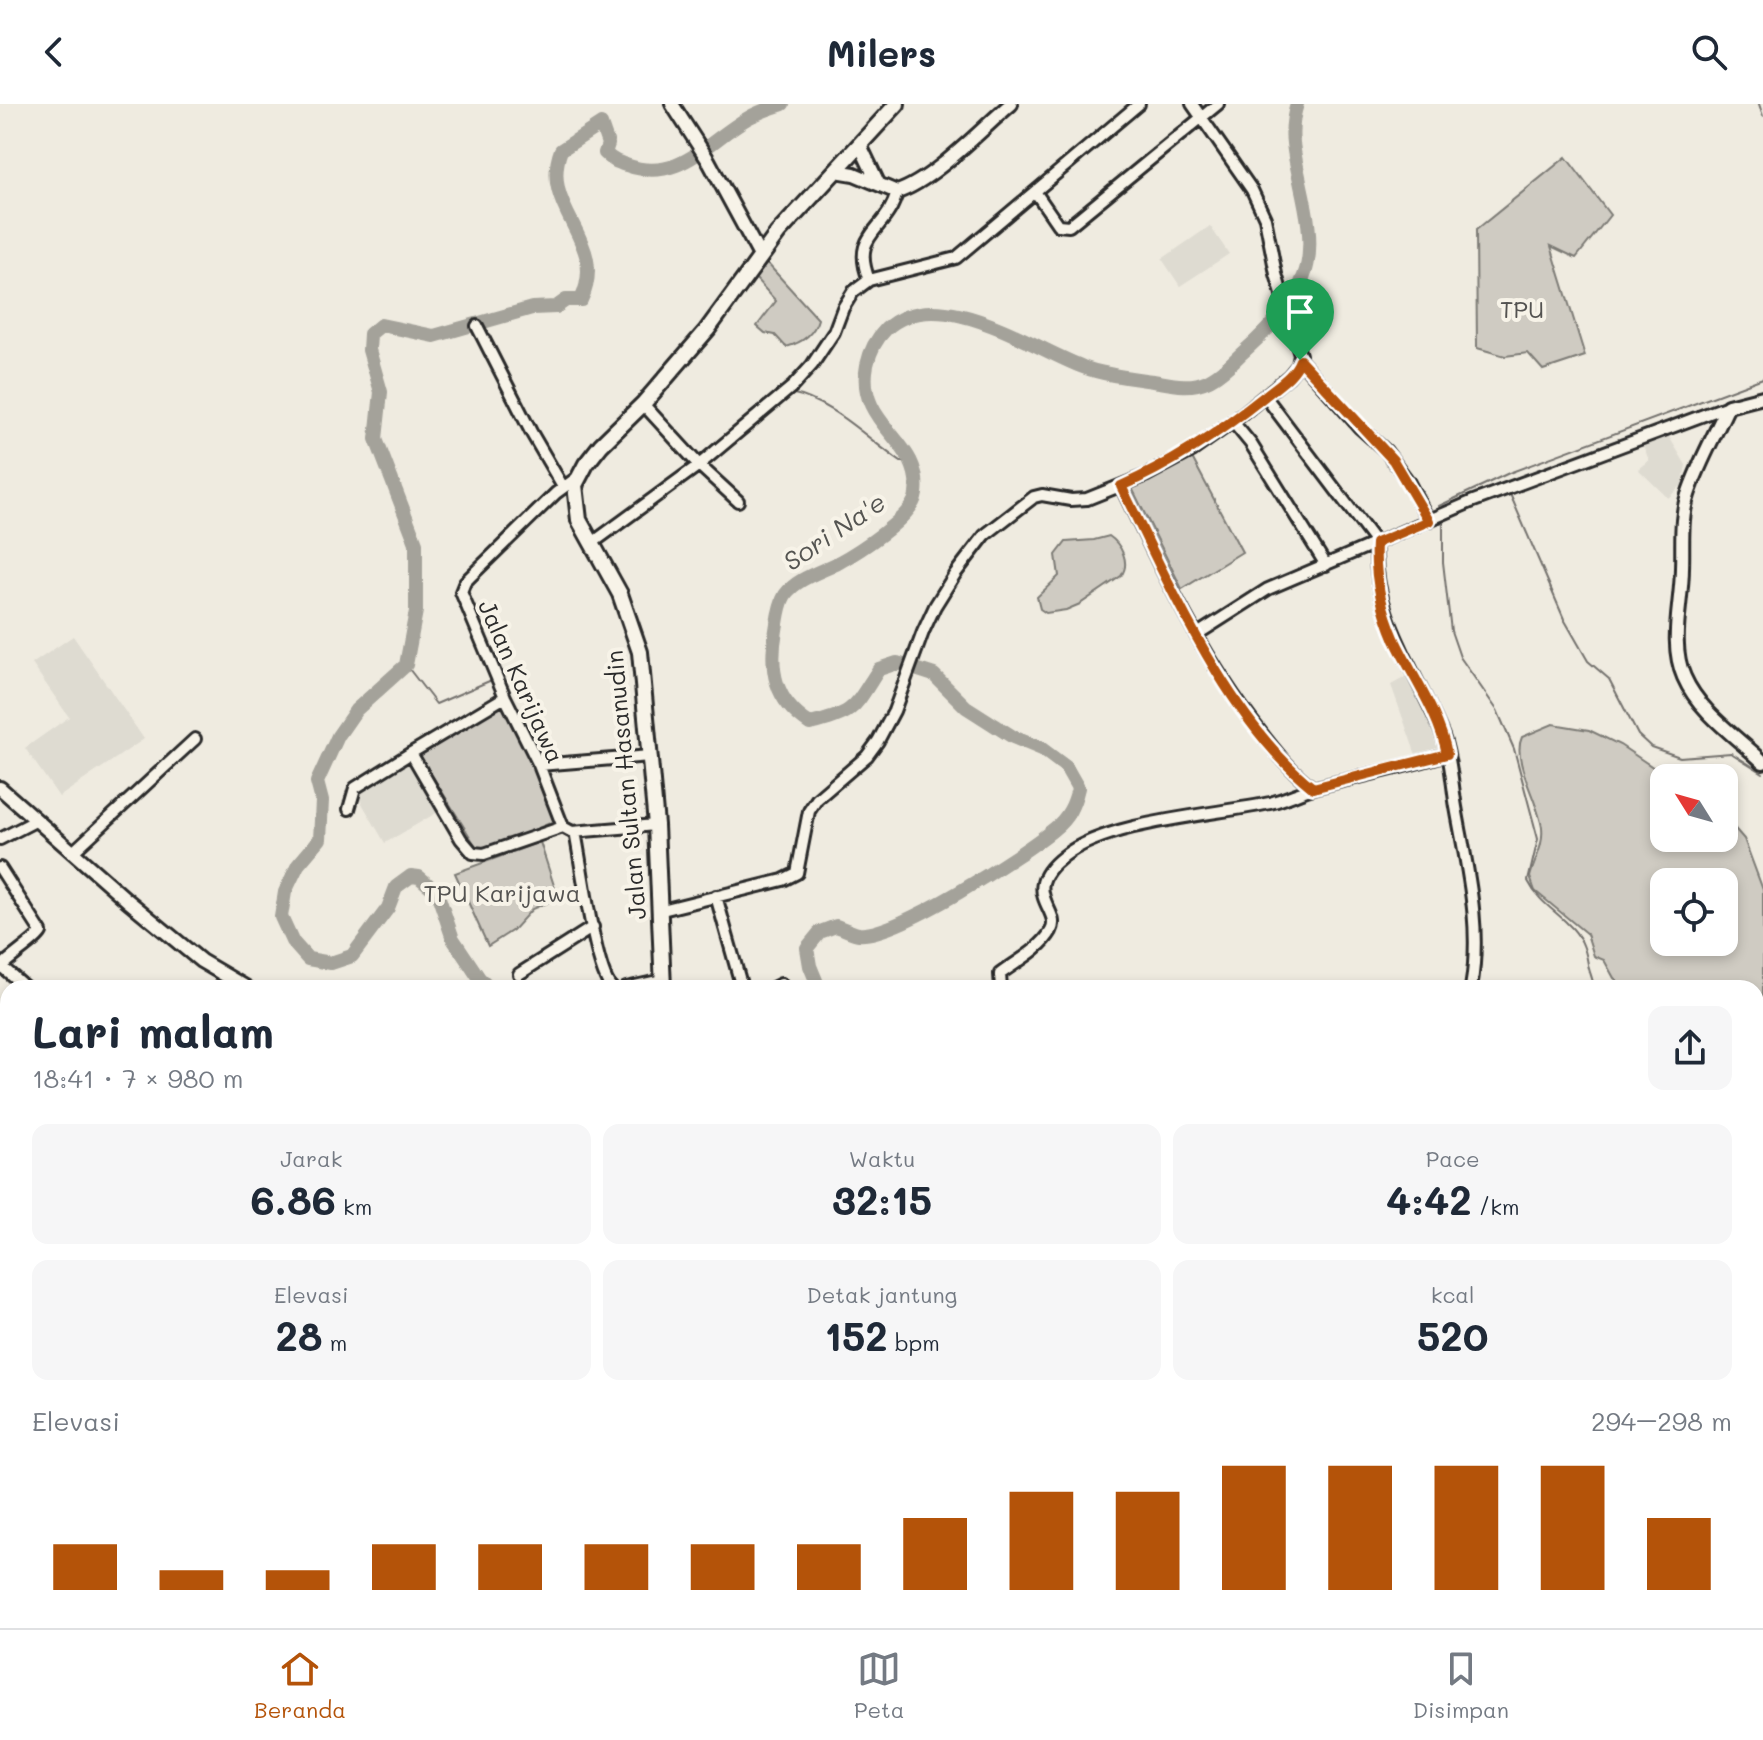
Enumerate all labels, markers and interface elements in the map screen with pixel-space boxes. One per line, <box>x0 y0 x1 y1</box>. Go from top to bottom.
text: Milers <box>827 29 936 76</box>
icon: back <box>32 30 76 74</box>
icon: search <box>1687 30 1731 74</box>
pin <box>1266 278 1334 360</box>
icon: arrive <box>1278 290 1322 334</box>
park label: TPU <box>1500 293 1544 324</box>
water label: Sori Na'e <box>776 484 892 578</box>
street label: Jalan Karijawa <box>472 594 572 768</box>
street label: Jalan Sultan Hasanudin <box>598 649 652 921</box>
north arrow <box>1650 764 1738 852</box>
map controls <box>1650 764 1738 956</box>
button: locate <box>1650 868 1738 956</box>
park label: TPU Karijawa <box>423 877 581 908</box>
text: Lari malam <box>32 1002 274 1059</box>
button: share <box>1648 1006 1732 1090</box>
text: 18:41 · 7 × 980 m <box>32 1061 244 1095</box>
text: Jarak <box>280 1144 342 1173</box>
text: Waktu <box>849 1144 915 1173</box>
text: Pace <box>1426 1144 1480 1173</box>
text: 6.86 <box>250 1173 336 1225</box>
text: 32:15 <box>832 1173 932 1225</box>
text: 4:42 <box>1386 1173 1472 1225</box>
text: km <box>336 1192 372 1221</box>
text: /km <box>1472 1192 1519 1221</box>
text: Elevasi <box>274 1280 349 1309</box>
text: Detak jantung <box>807 1280 957 1309</box>
text: kcal <box>1431 1280 1475 1309</box>
text: 28 <box>275 1309 323 1361</box>
text: 152 <box>824 1309 888 1361</box>
text: 520 <box>1417 1309 1488 1361</box>
text: m <box>323 1328 347 1357</box>
text: bpm <box>888 1328 940 1357</box>
text: Elevasi <box>32 1404 120 1438</box>
text: 294–298 m <box>1591 1404 1732 1438</box>
tab: Beranda <box>254 1647 346 1724</box>
tab: Peta <box>854 1647 905 1724</box>
tab: Disimpan <box>1413 1647 1509 1724</box>

